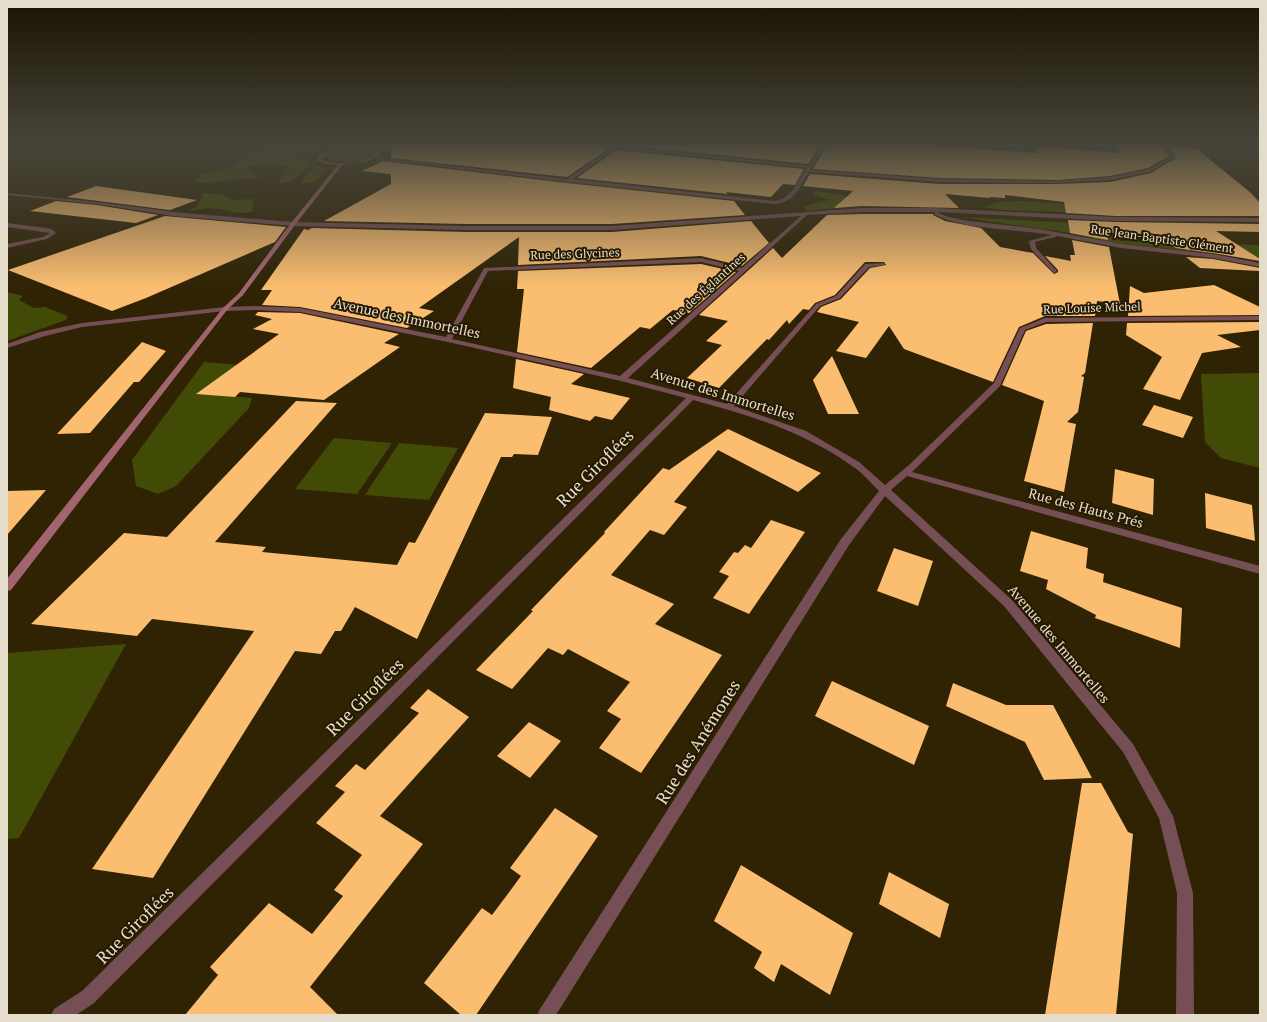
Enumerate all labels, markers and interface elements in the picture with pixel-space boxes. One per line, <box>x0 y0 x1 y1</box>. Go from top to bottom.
street label: Rue Jean-Baptiste Clément <box>1090 221 1235 256</box>
street label: Rue des Glycines <box>530 244 620 263</box>
street label: Rue des Églantines <box>663 249 748 328</box>
street label: Avenue des Immortelles <box>332 293 482 342</box>
street label: Rue Louise Michel <box>1043 298 1141 317</box>
street label: Avenue des Immortelles <box>649 363 797 424</box>
street label: Rue Giroflées <box>551 424 638 511</box>
street label: Rue des Hauts Prés <box>1026 483 1146 532</box>
street label: Avenue des Immortelles <box>1004 580 1115 707</box>
street label: Rue Giroflées <box>321 653 408 740</box>
street label: Rue des Anémones <box>650 675 745 808</box>
street label: Rue Giroflées <box>91 881 178 968</box>

